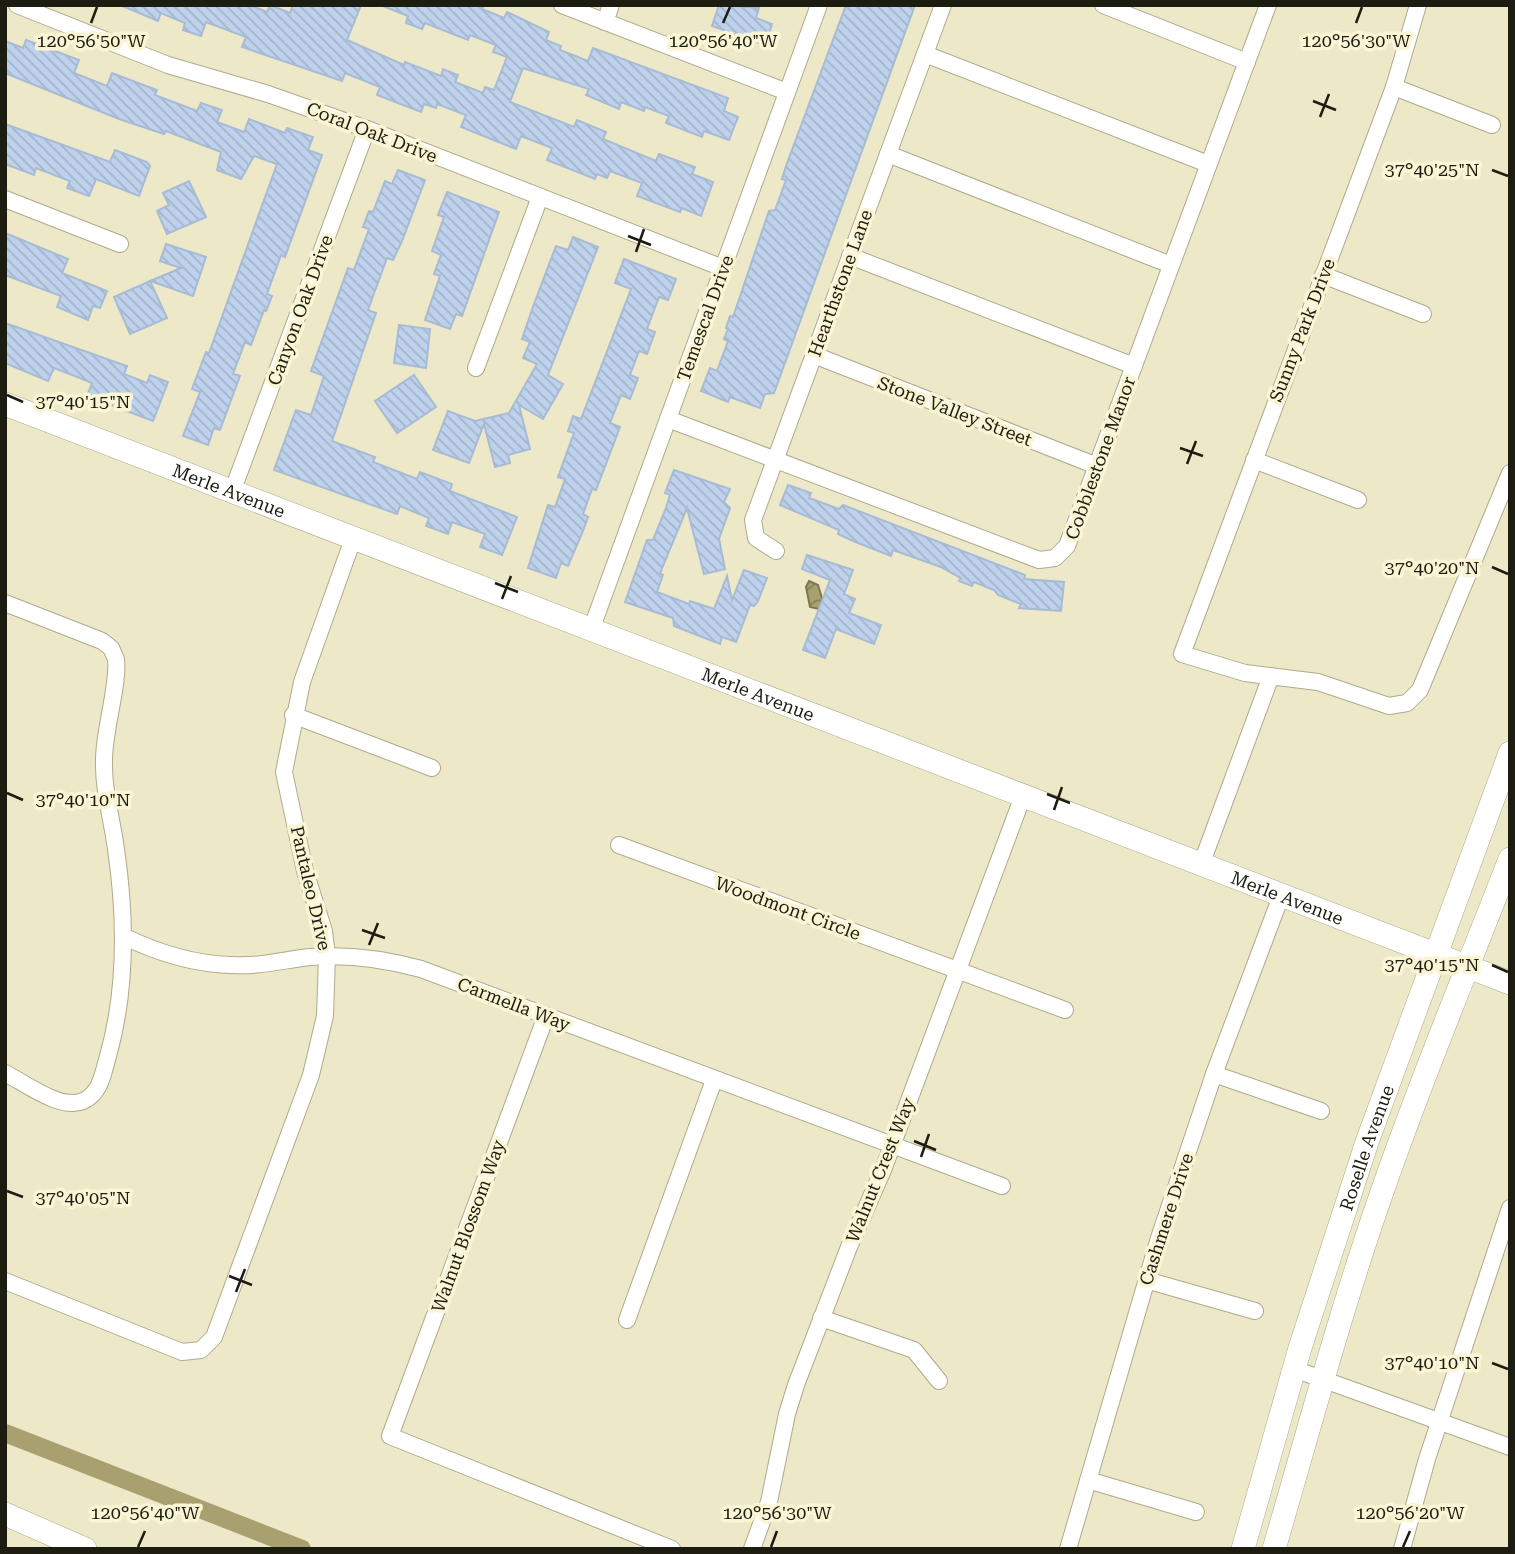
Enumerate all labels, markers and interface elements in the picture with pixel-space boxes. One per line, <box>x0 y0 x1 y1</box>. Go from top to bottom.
text: 120°56'50"W <box>37 30 146 51</box>
text: 120°56'40"W <box>669 30 778 51</box>
text: 120°56'30"W <box>1302 30 1411 51</box>
street label: Coral Oak Drive <box>304 97 440 167</box>
text: 37°40'25"N <box>1385 159 1479 180</box>
street label: Hearthstone Lane <box>804 206 876 359</box>
street label: Canyon Oak Drive <box>263 232 337 388</box>
street label: Temescal Drive <box>672 252 738 384</box>
street label: Sunny Park Drive <box>1265 255 1339 405</box>
street label: Stone Valley Street <box>875 372 1035 450</box>
street label: Cobblestone Manor <box>1061 374 1139 542</box>
text: 37°40'15"N <box>36 391 130 412</box>
street label: Merle Avenue <box>170 459 288 521</box>
text: 37°40'20"N <box>1385 557 1479 578</box>
street label: Merle Avenue <box>699 663 818 725</box>
text: 37°40'10"N <box>36 789 130 810</box>
street label: Pantaleo Drive <box>286 824 336 952</box>
street label: Merle Avenue <box>1228 866 1347 929</box>
street label: Woodmont Circle <box>712 872 864 944</box>
text: 37°40'15"N <box>1385 954 1479 975</box>
street label: Carmella Way <box>455 973 574 1035</box>
street label: Roselle Avenue <box>1335 1082 1398 1213</box>
street label: Walnut Crest Way <box>841 1094 919 1245</box>
street label: Walnut Blossom Way <box>427 1137 509 1315</box>
street label: Cashmere Drive <box>1135 1150 1197 1288</box>
text: 37°40'05"N <box>36 1187 130 1208</box>
text: 37°40'10"N <box>1385 1352 1479 1373</box>
text: 120°56'40"W <box>91 1502 200 1523</box>
text: 120°56'30"W <box>723 1502 832 1523</box>
text: 120°56'20"W <box>1356 1502 1465 1523</box>

